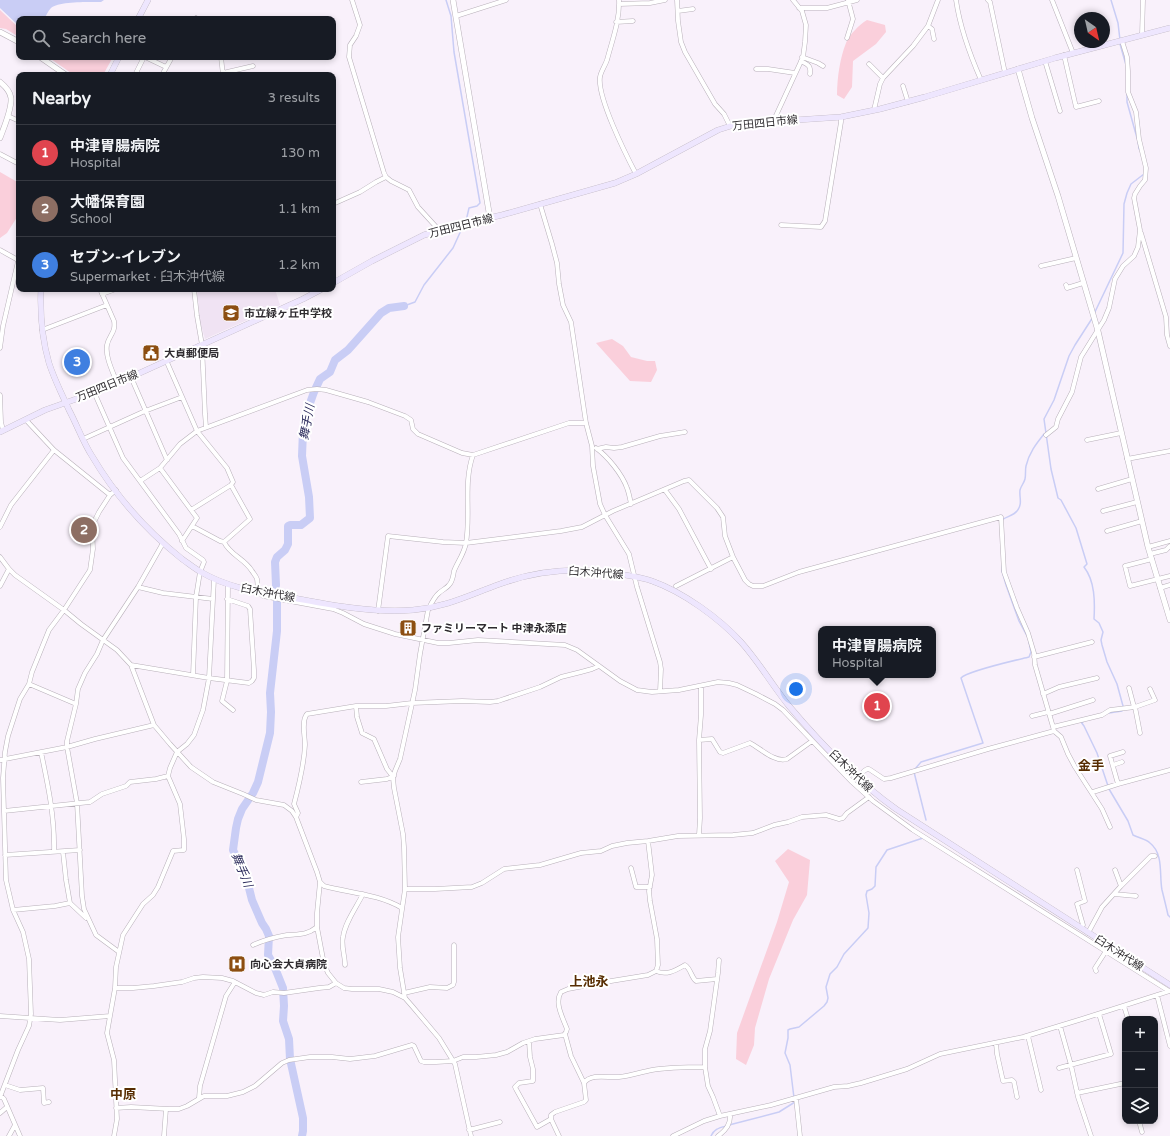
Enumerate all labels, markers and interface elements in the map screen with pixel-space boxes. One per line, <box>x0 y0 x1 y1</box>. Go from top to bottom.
north arrow <box>1074 12 1110 48</box>
search box <box>16 16 336 60</box>
icon: search <box>30 27 52 49</box>
text: Search here <box>62 29 146 47</box>
text: Nearby <box>32 88 91 109</box>
text: 3 results <box>268 90 320 106</box>
street label: 万田四日市線 <box>732 113 798 133</box>
text: 中津胃腸病院 <box>70 137 160 155</box>
text: 1 <box>41 145 49 161</box>
text: 130 m <box>280 145 320 161</box>
text: Hospital <box>70 155 121 171</box>
text: 大幡保育園 <box>70 193 145 211</box>
text: 2 <box>41 201 49 217</box>
text: 1.1 km <box>278 201 320 217</box>
text: School <box>70 211 112 227</box>
street label: 万田四日市線 <box>427 212 495 240</box>
text: セブン-イレブン <box>70 248 181 266</box>
text: 3 <box>41 257 49 273</box>
text: 1.2 km <box>278 257 320 273</box>
text: Supermarket · 臼木沖代線 <box>70 269 225 285</box>
school or university icon: 市立緑ヶ丘中学校 <box>221 303 241 323</box>
place label: 市立緑ヶ丘中学校 <box>244 307 332 320</box>
public building icon: 大貞郵便局 <box>141 343 161 363</box>
pin: 3 <box>64 347 90 377</box>
place label: 大貞郵便局 <box>164 347 219 360</box>
street label: 万田四日市線 <box>74 368 140 404</box>
water label: 舞手川 <box>297 401 318 441</box>
pin: 2 <box>71 515 97 545</box>
street label: 臼木沖代線 <box>568 565 624 581</box>
street label: 臼木沖代線 <box>240 581 296 605</box>
building icon: ファミリーマート 中津永添店 <box>398 618 418 638</box>
place label: ファミリーマート 中津永添店 <box>421 622 567 635</box>
popup <box>818 626 936 678</box>
text: 中津胃腸病院 <box>832 637 922 655</box>
text: Hospital <box>832 655 883 671</box>
your location <box>786 679 806 699</box>
pin: 1 <box>864 691 890 721</box>
street label: 臼木沖代線 <box>827 747 875 795</box>
district label: 金手 <box>1078 758 1104 774</box>
water label: 舞手川 <box>229 851 256 891</box>
street label: 臼木沖代線 <box>1092 933 1146 973</box>
hospital icon: 向心会大貞病院 <box>227 954 247 974</box>
place label: 向心会大貞病院 <box>250 958 327 971</box>
district label: 上池永 <box>569 974 609 990</box>
map controls <box>1122 1016 1158 1124</box>
button: + <box>1122 1016 1158 1052</box>
button: − <box>1122 1052 1158 1088</box>
district label: 中原 <box>110 1087 136 1103</box>
button: layers <box>1122 1088 1158 1124</box>

